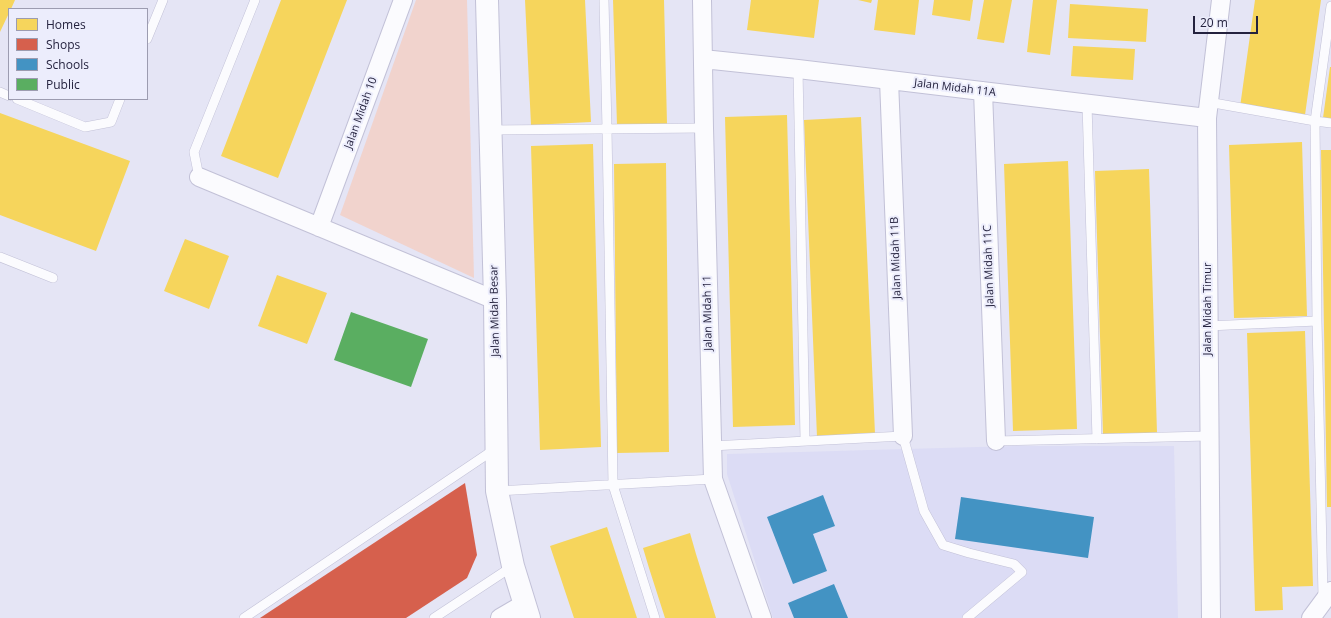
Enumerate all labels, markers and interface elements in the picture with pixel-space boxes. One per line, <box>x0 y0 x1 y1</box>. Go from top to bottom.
legend <box>8 8 148 100</box>
scale bar <box>1195 8 1260 34</box>
text: 20 m <box>1200 14 1228 31</box>
text: Homes <box>46 16 86 33</box>
text: Shops <box>46 36 80 53</box>
text: Schools <box>46 56 89 73</box>
street label: Jalan Midah 10 <box>342 75 380 151</box>
text: Public <box>46 76 80 93</box>
street label: Jalan Midah 11A <box>913 76 997 100</box>
street label: Jalan Midah 11B <box>888 217 904 299</box>
street label: Jalan Midah 11C <box>981 225 997 307</box>
street label: Jalan Midah Timur <box>1201 263 1215 355</box>
street label: Jalan Midah Besar <box>488 265 502 357</box>
street label: Jalan MIdah 11 <box>701 275 715 351</box>

